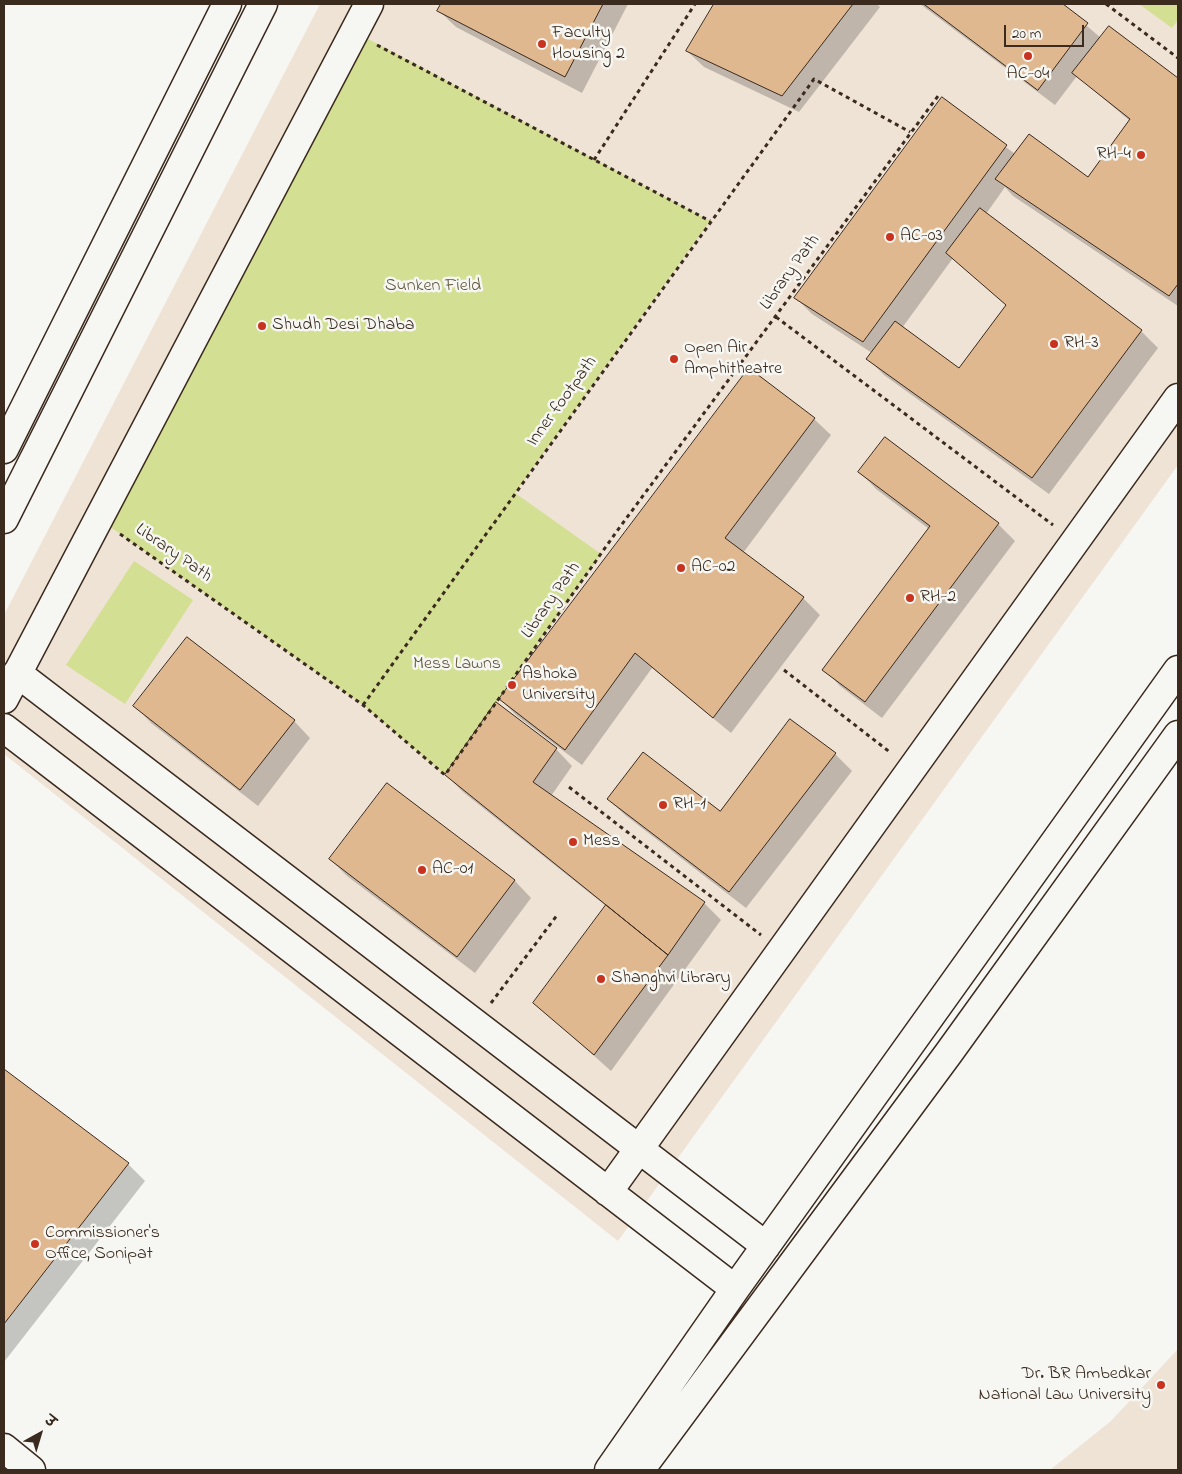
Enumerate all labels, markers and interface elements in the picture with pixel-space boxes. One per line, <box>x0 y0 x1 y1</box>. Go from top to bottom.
scale bar <box>1007 15 1087 47</box>
place label: Faculty Housing 2 <box>552 23 625 66</box>
text: 20 m <box>1012 23 1041 45</box>
marker: Faculty Housing 2 <box>536 38 548 50</box>
marker: AC-04 <box>1022 50 1034 62</box>
place label: AC-04 <box>1007 64 1049 86</box>
place label: RH-4 <box>1096 144 1131 166</box>
marker: RH-4 <box>1135 149 1147 161</box>
place label: AC-03 <box>900 226 943 248</box>
street label: Library Path <box>756 231 826 315</box>
marker: AC-03 <box>884 231 896 243</box>
park label: Sunken Field <box>385 276 481 298</box>
place label: Shudh Desi Dhaba <box>272 315 414 337</box>
marker: Shudh Desi Dhaba <box>256 320 268 332</box>
place label: RH-3 <box>1064 333 1099 355</box>
place label: Open Air Amphitheatre <box>684 338 782 380</box>
marker: RH-3 <box>1048 338 1060 350</box>
street label: Inner footpath <box>523 353 603 451</box>
marker: Open Air Amphitheatre <box>668 353 680 365</box>
street label: Library Path <box>131 520 215 588</box>
place label: AC-02 <box>691 557 735 579</box>
street label: Library Path <box>518 559 586 643</box>
marker: AC-02 <box>675 562 687 574</box>
place label: RH-2 <box>920 587 956 609</box>
marker: RH-2 <box>904 592 916 604</box>
park label: Mess Lawns <box>413 654 501 676</box>
place label: Ashoka University <box>522 664 595 706</box>
marker: Ashoka University <box>506 679 518 691</box>
place label: RH-1 <box>673 794 706 816</box>
marker: RH-1 <box>657 799 669 811</box>
place label: Mess <box>583 831 620 853</box>
marker: Mess <box>567 836 579 848</box>
place label: AC-01 <box>432 859 473 881</box>
marker: AC-01 <box>416 864 428 876</box>
place label: Shanghvi Library <box>611 968 731 990</box>
marker: Shanghvi Library <box>595 973 607 985</box>
place label: Commissioner's Office, Sonipat <box>45 1223 160 1266</box>
marker: Commissioner's Office, Sonipat <box>29 1238 41 1250</box>
place label: Dr. BR Ambedkar National Law University <box>979 1364 1151 1406</box>
marker: Dr. BR Ambedkar National Law University <box>1155 1379 1167 1391</box>
north arrow <box>15 1409 65 1459</box>
text: उ <box>40 1411 60 1433</box>

